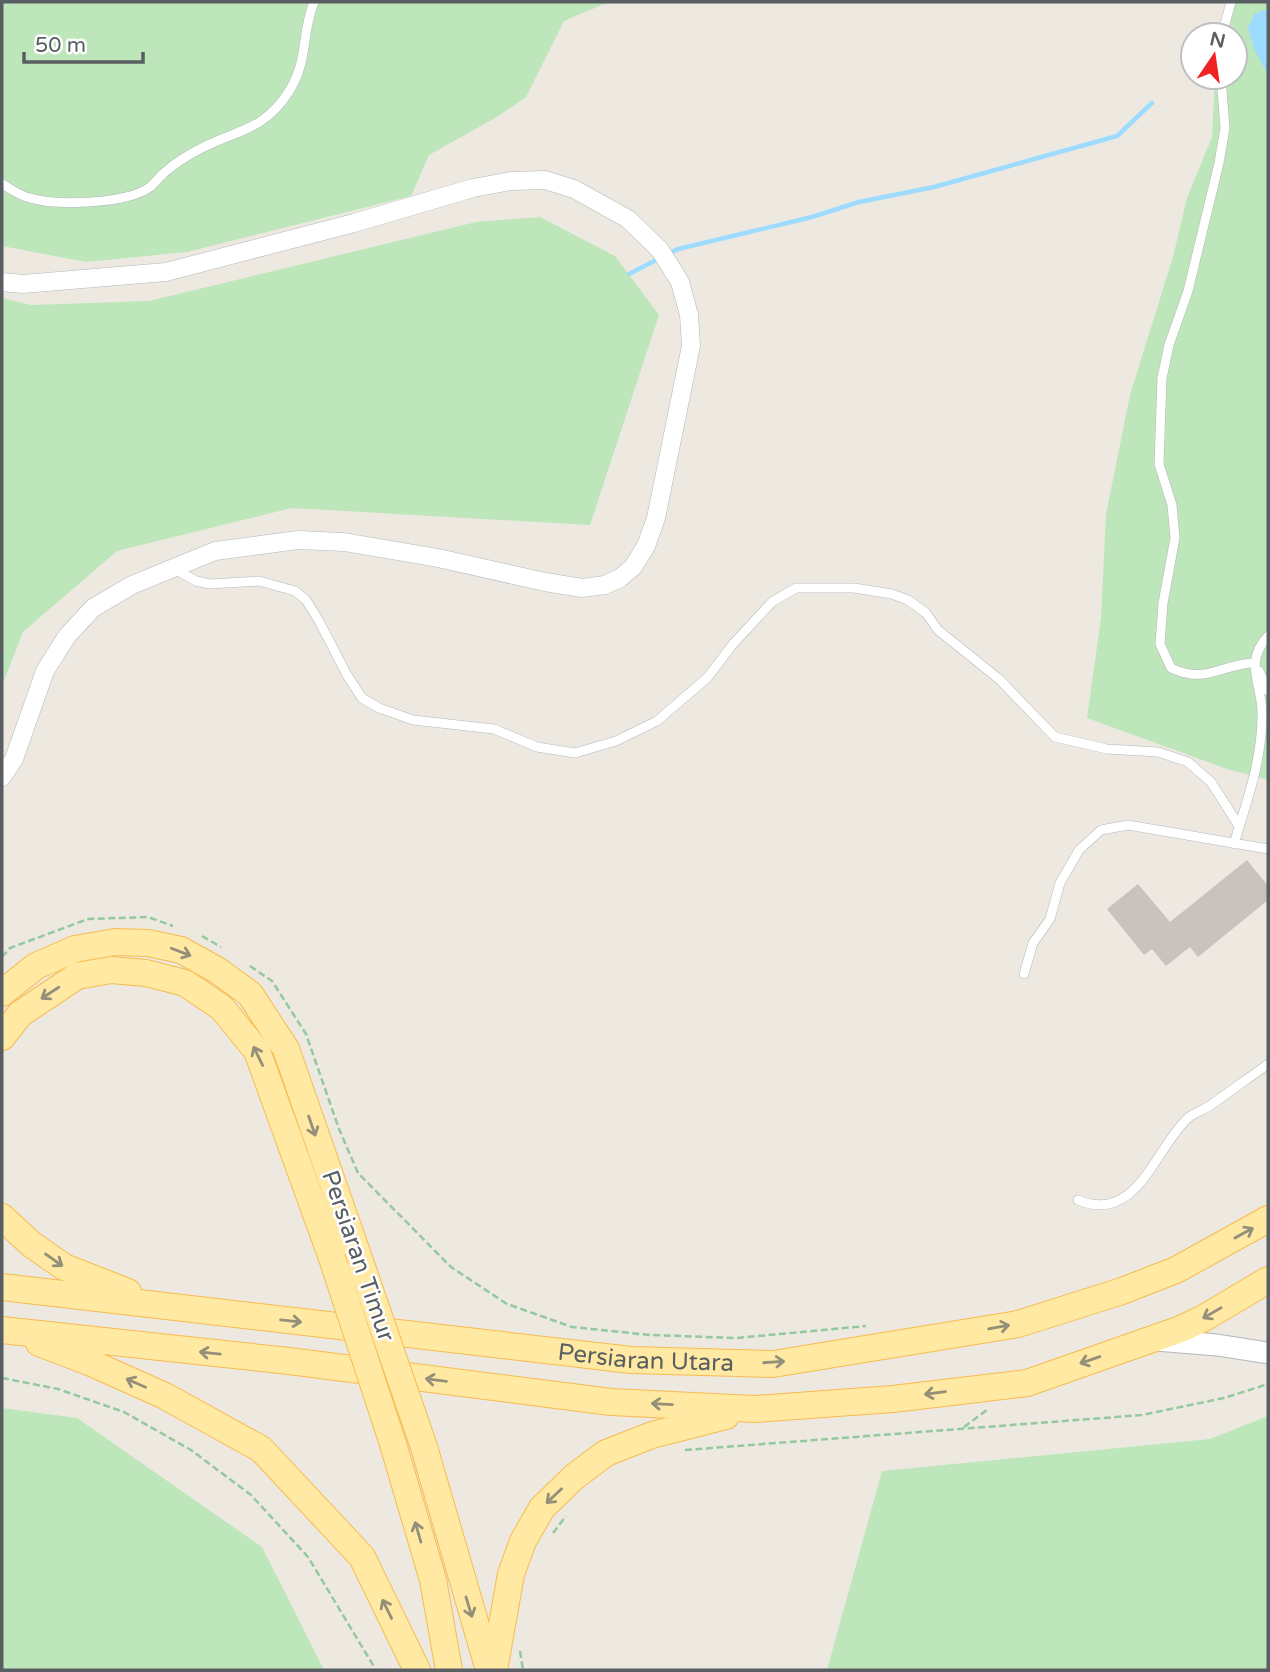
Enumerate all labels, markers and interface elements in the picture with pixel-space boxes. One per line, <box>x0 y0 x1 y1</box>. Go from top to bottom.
scale bar <box>24 21 144 65</box>
north arrow <box>1179 21 1249 91</box>
text: N <box>1208 28 1228 53</box>
text: 50 m <box>35 33 86 58</box>
one-way arrow <box>170 947 192 960</box>
one-way arrow <box>41 986 61 1000</box>
one-way arrow <box>251 1046 264 1067</box>
one-way arrow <box>307 1114 320 1136</box>
street label: Persiaran Timur <box>315 1167 401 1346</box>
one-way arrow <box>1233 1226 1253 1240</box>
one-way arrow <box>44 1253 63 1267</box>
one-way arrow <box>1203 1307 1223 1321</box>
one-way arrow <box>279 1315 302 1328</box>
one-way arrow <box>987 1320 1010 1333</box>
street label: Persiaran Utara <box>556 1337 734 1377</box>
one-way arrow <box>199 1346 222 1359</box>
one-way arrow <box>1079 1355 1101 1367</box>
one-way arrow <box>762 1356 785 1369</box>
one-way arrow <box>425 1373 448 1386</box>
one-way arrow <box>126 1376 147 1389</box>
one-way arrow <box>924 1387 947 1400</box>
one-way arrow <box>651 1397 674 1410</box>
one-way arrow <box>546 1488 563 1505</box>
one-way arrow <box>411 1521 424 1543</box>
one-way arrow <box>464 1596 477 1618</box>
one-way arrow <box>380 1599 394 1620</box>

